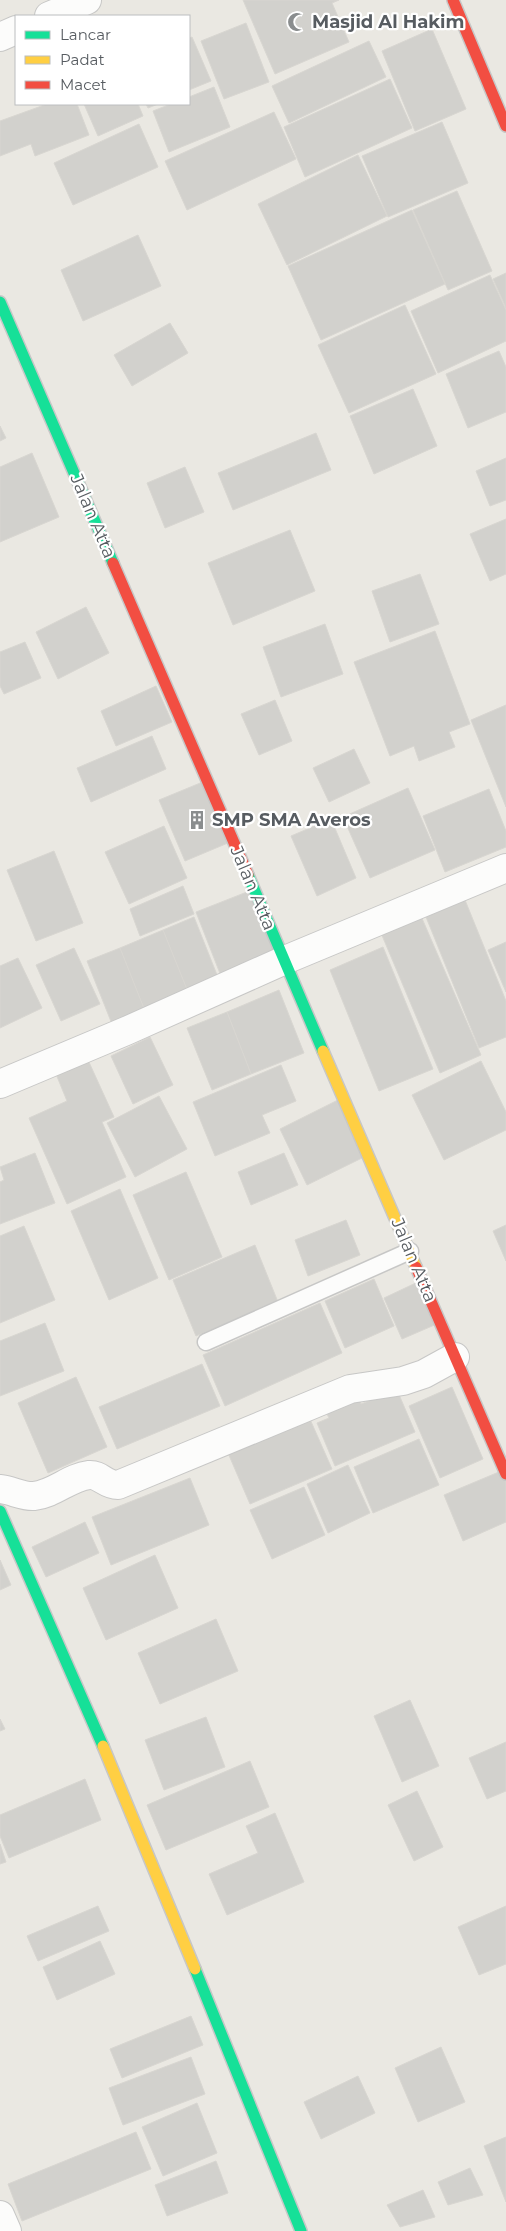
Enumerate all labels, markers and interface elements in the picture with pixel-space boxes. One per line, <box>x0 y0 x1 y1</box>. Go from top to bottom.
mosque icon: Masjid Al Hakim <box>286 11 308 33</box>
place label: Masjid Al Hakim <box>312 11 464 33</box>
legend <box>15 15 190 105</box>
text: Lancar <box>60 25 111 44</box>
text: Padat <box>60 50 105 69</box>
text: Macet <box>60 75 107 94</box>
street label: Jalan Atta <box>65 470 121 561</box>
building icon: SMP SMA Averos <box>186 809 208 831</box>
place label: SMP SMA Averos <box>212 809 371 831</box>
street label: Jalan Atta <box>225 842 281 933</box>
street label: Jalan Atta <box>386 1214 442 1305</box>

